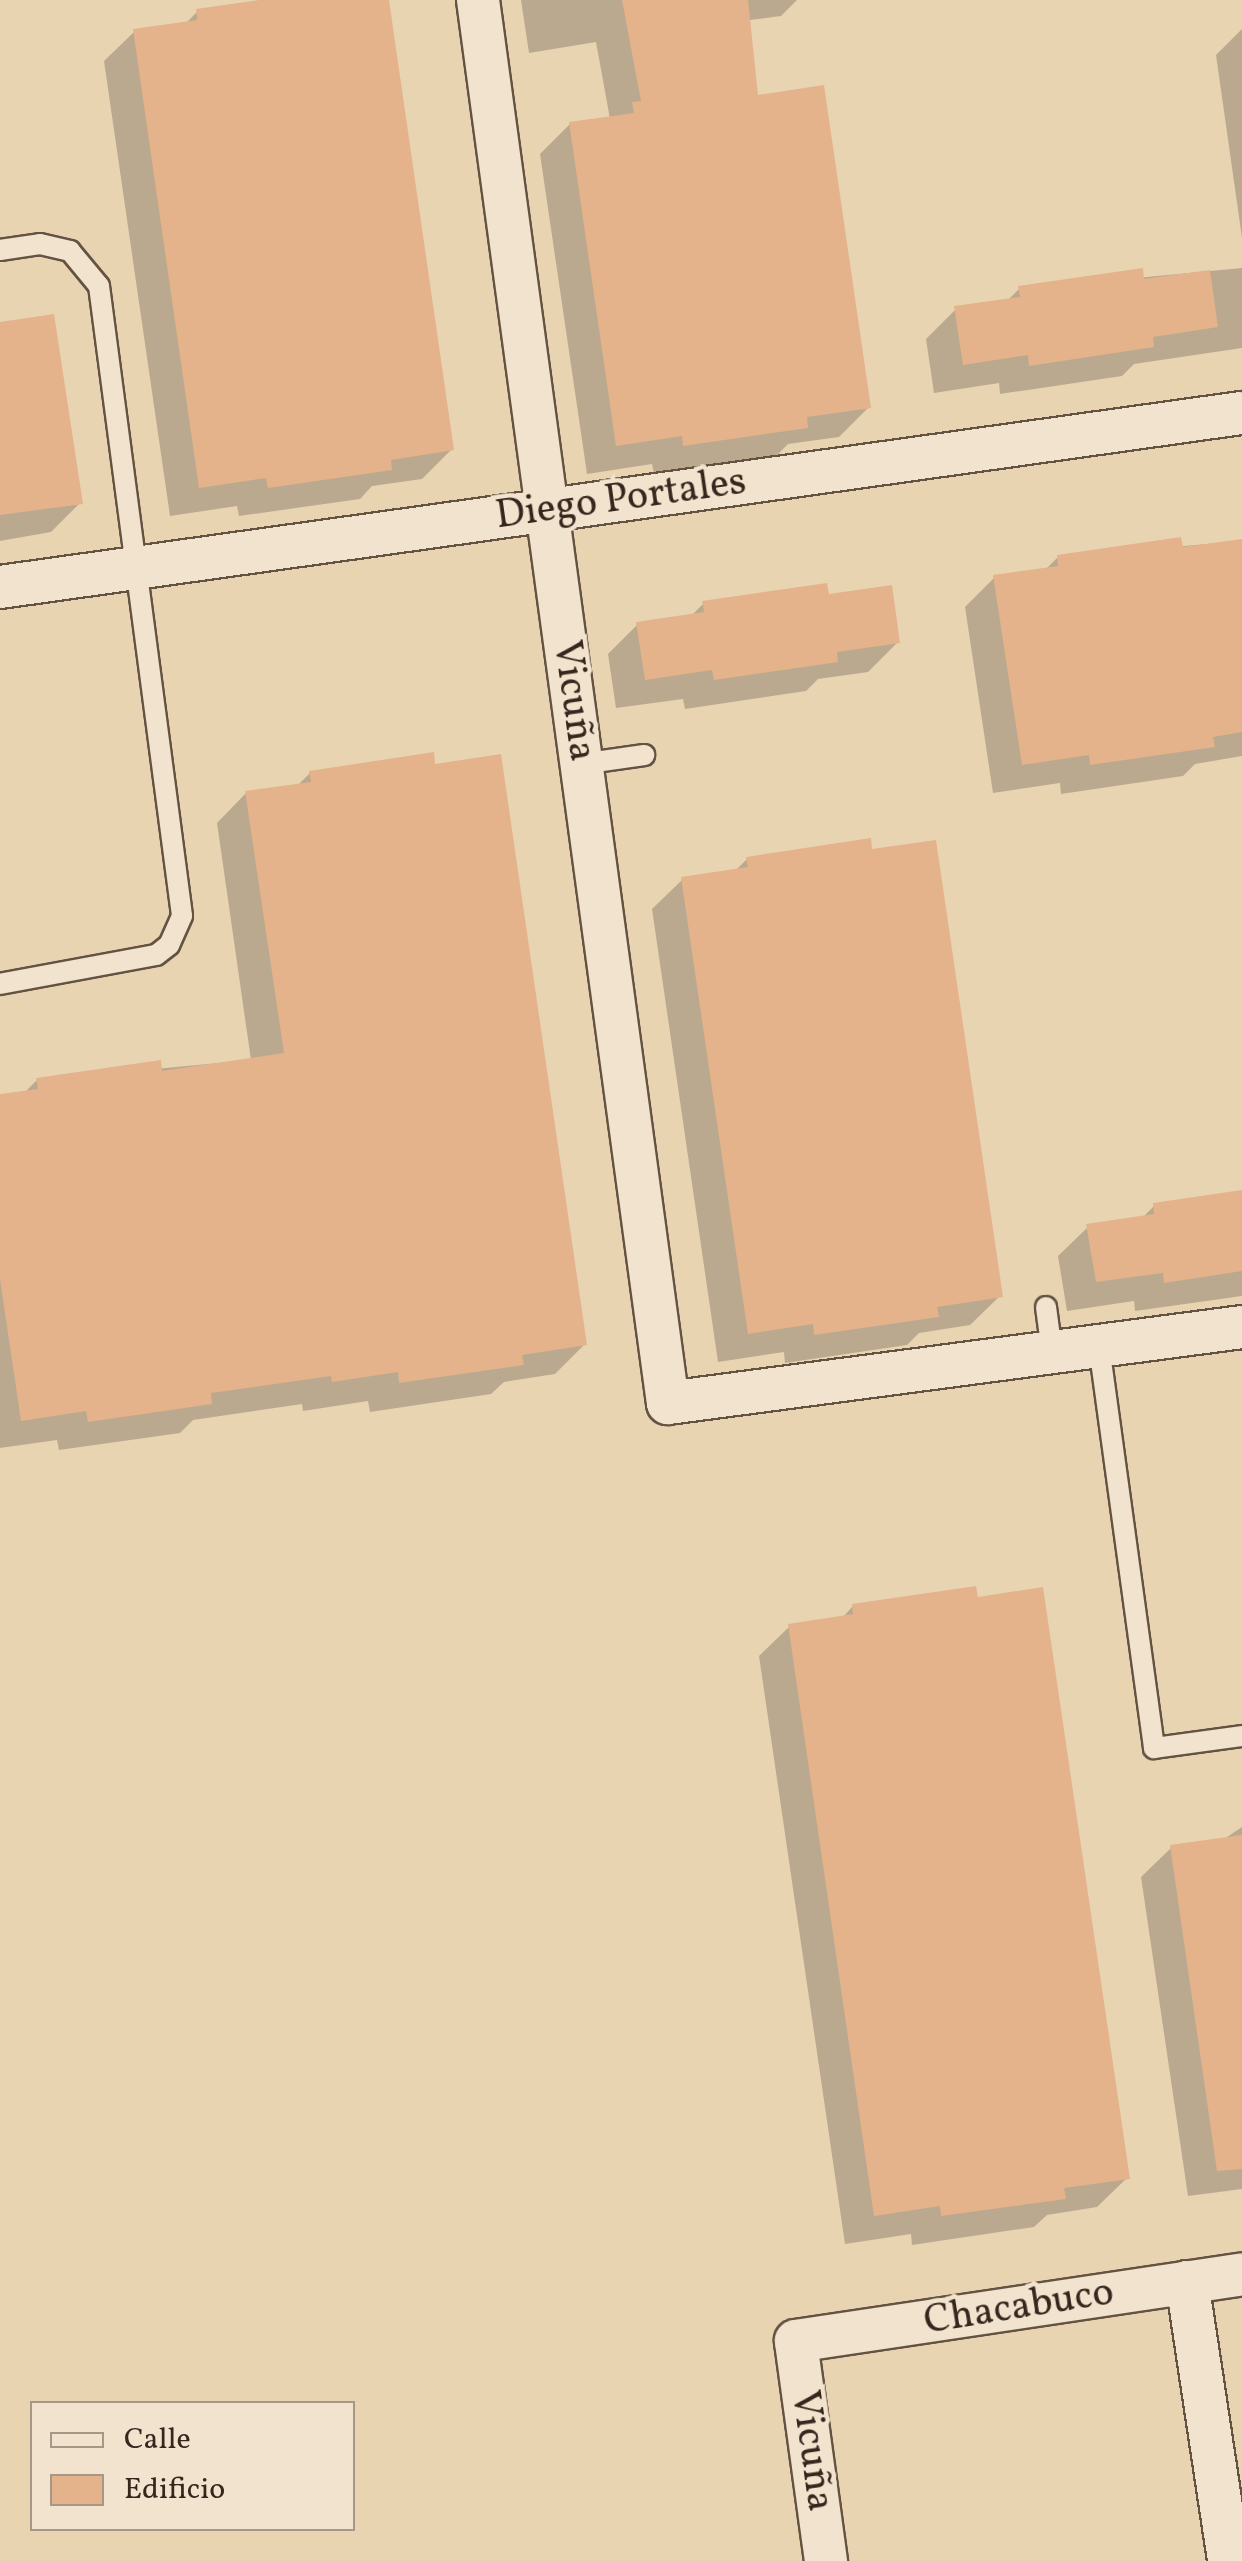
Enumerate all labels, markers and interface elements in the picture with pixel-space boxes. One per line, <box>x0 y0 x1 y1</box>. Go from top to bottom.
street label: Diego Portales <box>493 459 749 541</box>
street label: Vicuña <box>541 637 605 765</box>
street label: Chacabuco <box>921 2269 1117 2347</box>
street label: Vicuña <box>779 2387 843 2515</box>
legend <box>30 2401 355 2531</box>
text: Calle <box>124 2419 191 2461</box>
text: Edificio <box>124 2469 225 2511</box>

